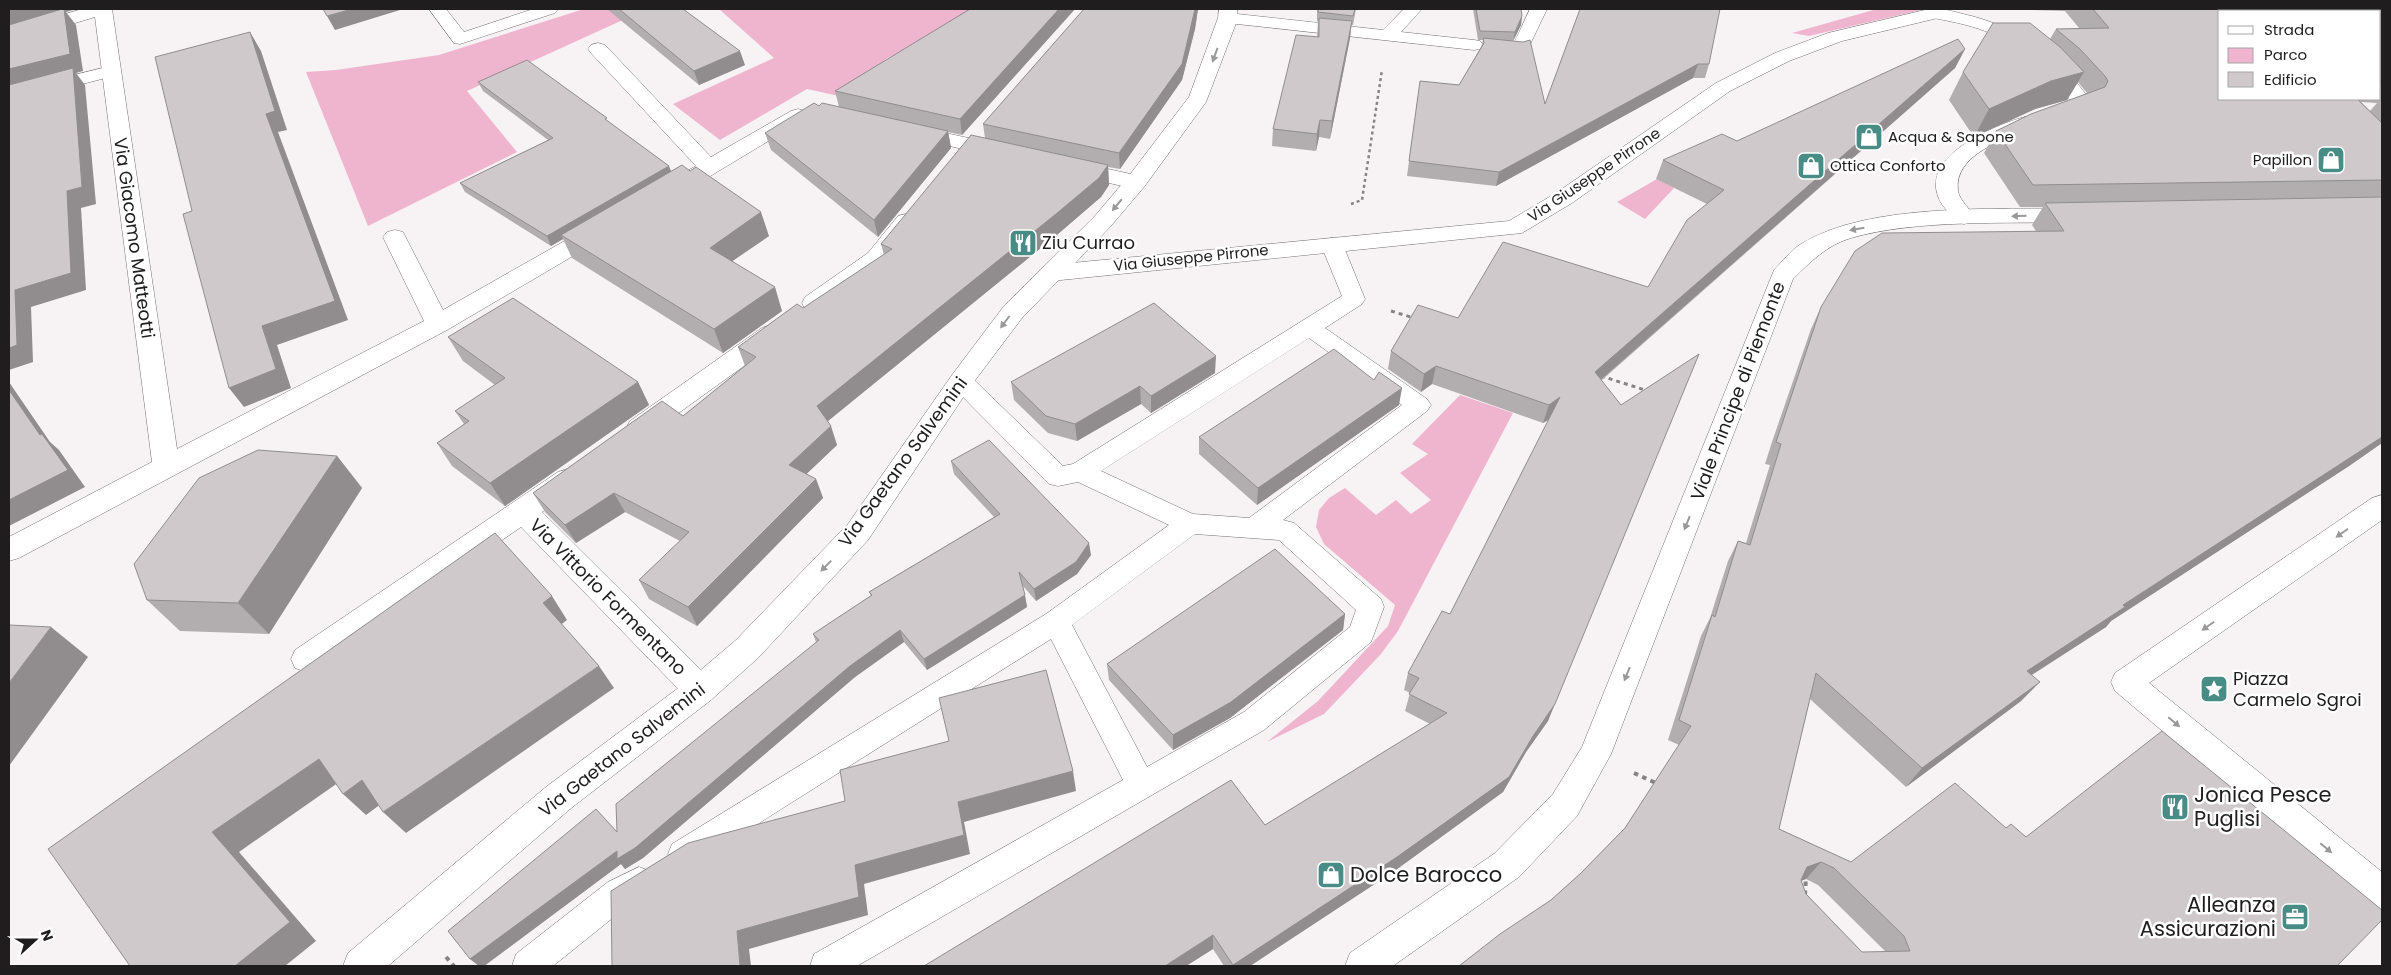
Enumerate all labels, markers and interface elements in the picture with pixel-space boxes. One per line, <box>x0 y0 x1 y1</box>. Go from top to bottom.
legend <box>2218 10 2381 100</box>
text: Strada <box>2264 19 2314 40</box>
text: Parco <box>2264 44 2307 65</box>
one-way arrow <box>1211 48 1219 63</box>
text: Edificio <box>2264 69 2317 90</box>
street label: Via Giuseppe Pirrone <box>1523 122 1664 227</box>
shop icon: Acqua & Sapone <box>1854 122 1884 152</box>
place label: Acqua & Sapone <box>1888 126 2014 147</box>
street label: Via Giacomo Matteotti <box>108 136 161 340</box>
shop icon: Papillon <box>2316 145 2346 175</box>
place label: Papillon <box>2253 149 2312 170</box>
shop icon: Ottica Conforto <box>1796 151 1826 181</box>
place label: Ottica Conforto <box>1830 155 1946 176</box>
one-way arrow <box>1111 198 1123 210</box>
one-way arrow <box>2010 212 2026 220</box>
one-way arrow <box>1849 226 1865 234</box>
restaurant icon: Ziu Currao <box>1008 228 1038 258</box>
place label: Ziu Currao <box>1042 230 1135 255</box>
street label: Via Giuseppe Pirrone <box>1112 239 1269 276</box>
street label: Viale Principe di Piemonte <box>1684 278 1791 504</box>
one-way arrow <box>1000 315 1010 329</box>
street label: Via Gaetano Salvemini <box>832 372 973 552</box>
street label: Via Vittorio Formentano <box>524 513 692 681</box>
one-way arrow <box>1683 516 1691 531</box>
one-way arrow <box>2335 529 2349 538</box>
one-way arrow <box>820 559 832 571</box>
one-way arrow <box>2201 621 2215 631</box>
place label: Piazza Carmelo Sgroi <box>2233 666 2362 712</box>
one-way arrow <box>1623 667 1631 682</box>
place icon: Piazza Carmelo Sgroi <box>2199 674 2229 704</box>
street label: Via Gaetano Salvemini <box>533 677 710 823</box>
one-way arrow <box>2167 717 2180 728</box>
place label: Jonica Pesce Puglisi <box>2194 780 2332 833</box>
restaurant icon: Jonica Pesce Puglisi <box>2160 792 2190 822</box>
one-way arrow <box>2320 842 2333 853</box>
shop icon: Dolce Barocco <box>1316 860 1346 890</box>
place label: Dolce Barocco <box>1350 860 1502 889</box>
place label: Alleanza Assicurazioni <box>2140 890 2276 943</box>
office icon: Alleanza Assicurazioni <box>2280 902 2310 932</box>
north arrow <box>10 915 60 965</box>
text: N <box>36 927 58 944</box>

